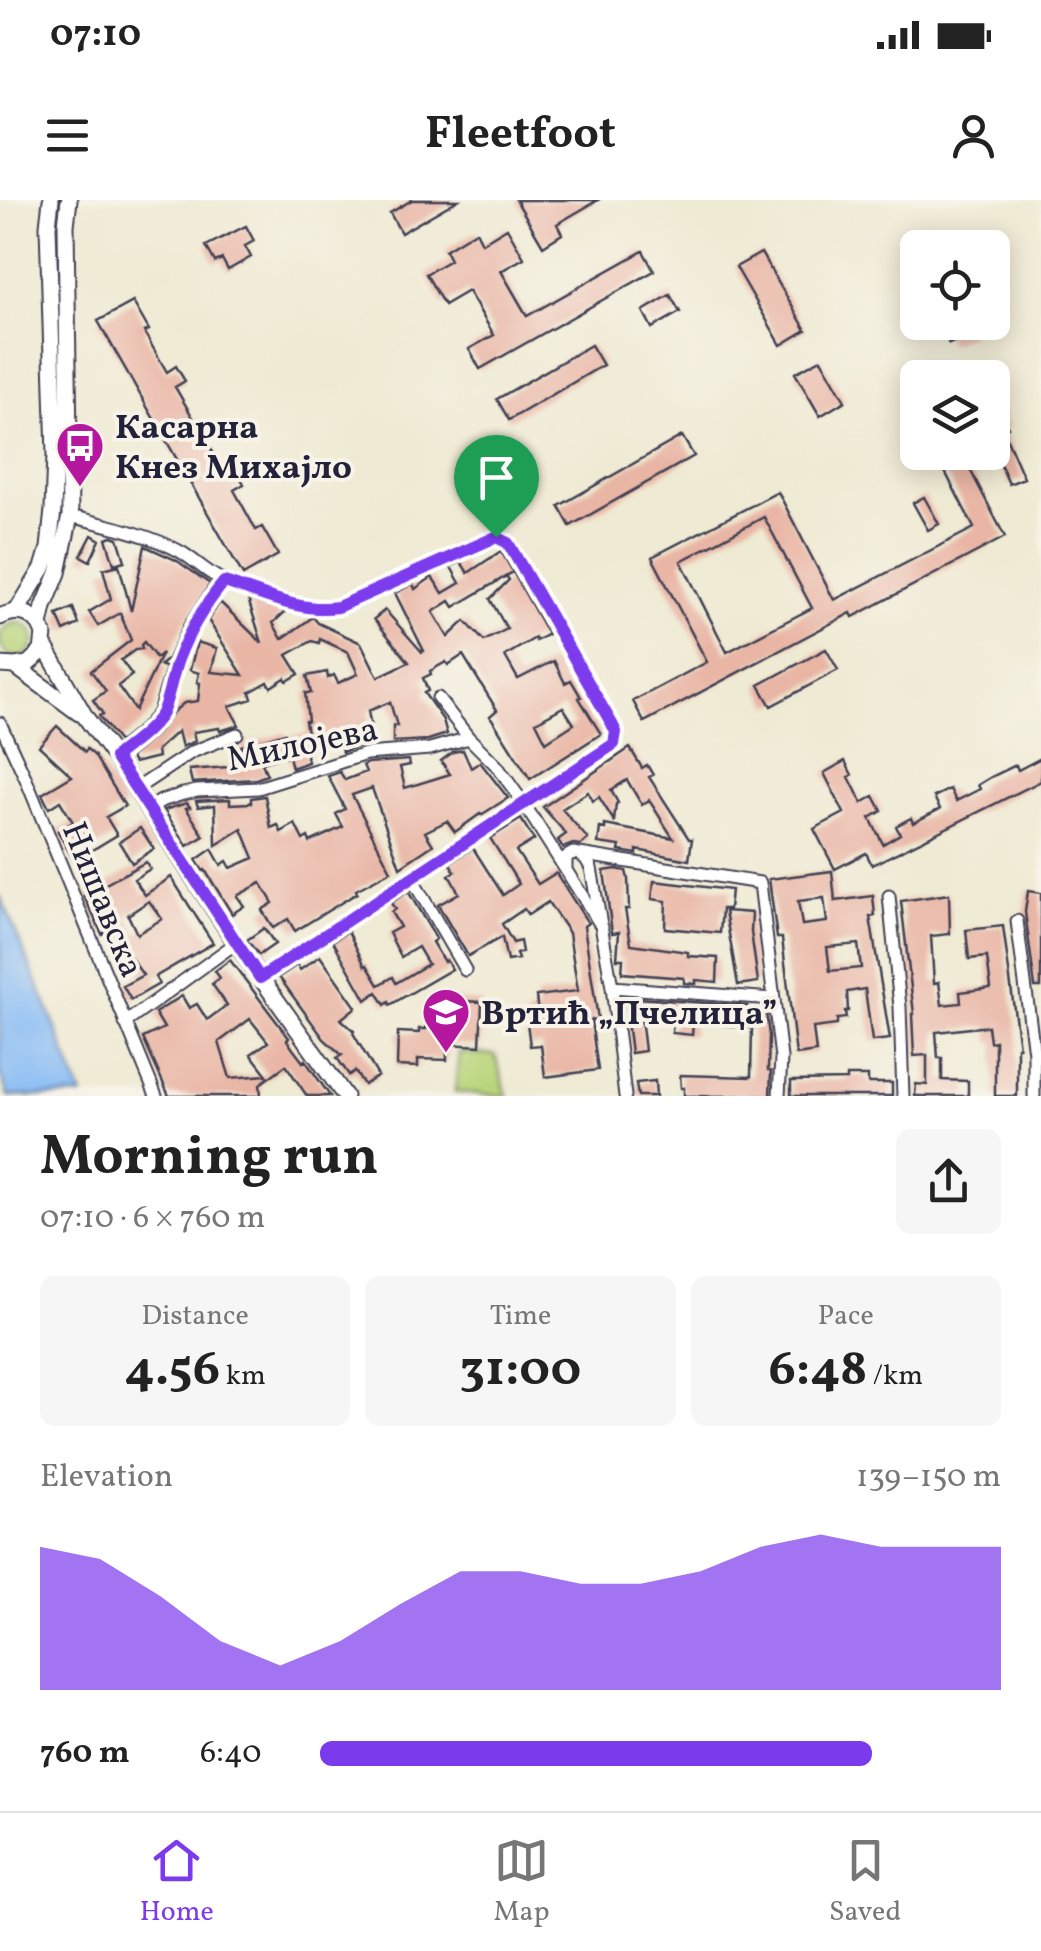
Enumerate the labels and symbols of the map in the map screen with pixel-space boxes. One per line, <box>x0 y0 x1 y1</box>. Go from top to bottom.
place label: Касарна Кнез Михајло <box>115 405 352 493</box>
bus stop icon: Касарна Кнез Михајло <box>54 420 106 488</box>
pin <box>454 435 539 538</box>
street label: Милојева <box>223 707 383 785</box>
street label: Нишавска <box>48 815 154 985</box>
school or university icon: Вртић „Пчелица” <box>420 986 472 1054</box>
place label: Вртић „Пчелица” <box>481 991 778 1039</box>

